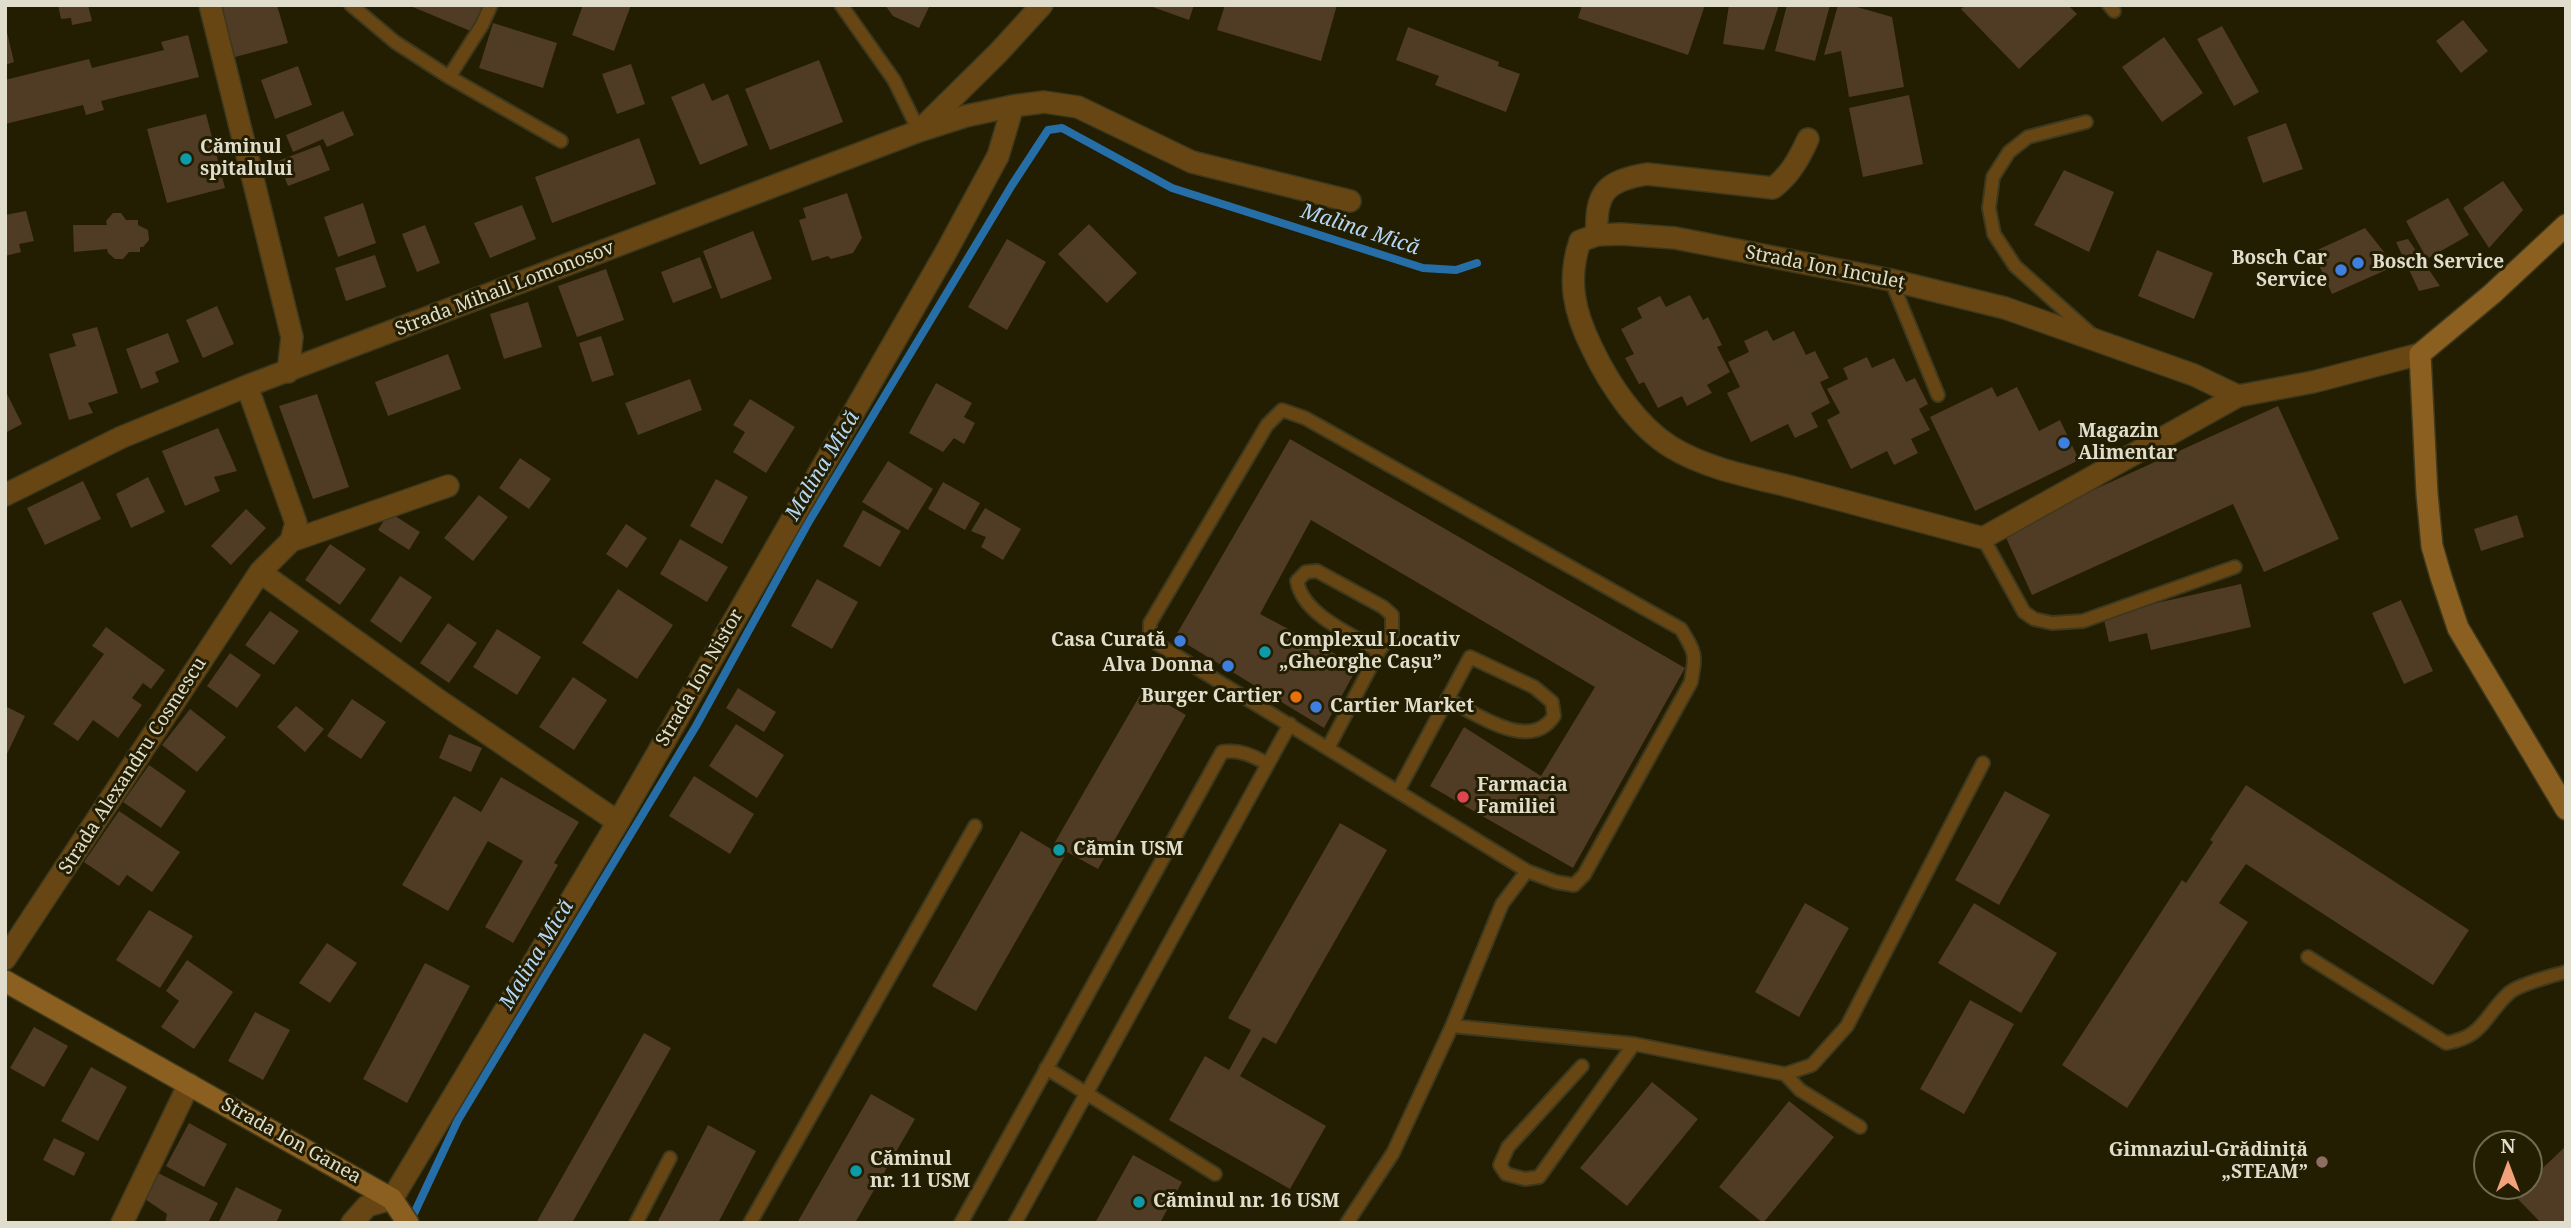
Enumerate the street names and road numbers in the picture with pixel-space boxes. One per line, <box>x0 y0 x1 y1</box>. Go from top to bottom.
street label: Strada Mihail Lomonosov <box>392 237 618 341</box>
street label: Strada Ion Inculeț <box>1743 241 1907 295</box>
street label: Strada Ion Nistor <box>652 605 748 751</box>
street label: Strada Alexandru Cosmescu <box>54 653 212 879</box>
street label: Strada Ion Ganea <box>217 1093 365 1189</box>

